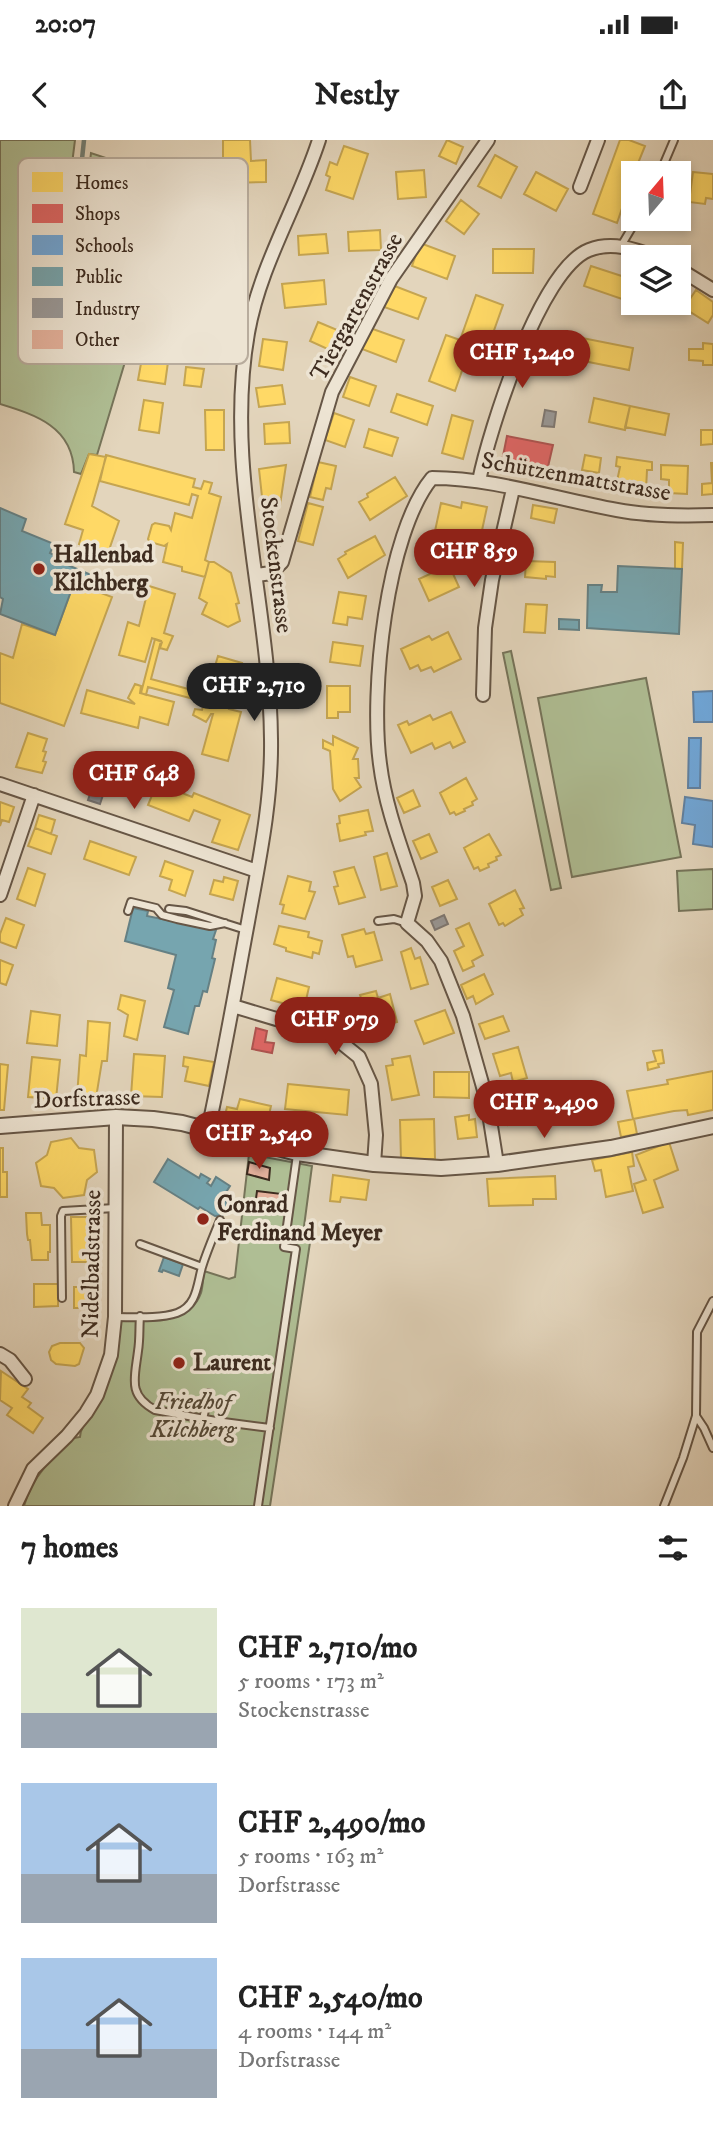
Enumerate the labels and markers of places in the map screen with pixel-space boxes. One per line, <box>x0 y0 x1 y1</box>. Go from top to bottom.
pin: CHF 1,240 <box>442 330 602 390</box>
pin: CHF 859 <box>409 530 539 589</box>
place label: Hallenbad Kilchberg <box>53 540 155 598</box>
marker: Hallenbad Kilchberg <box>31 561 47 577</box>
pin: CHF 2,710 <box>174 664 334 723</box>
pin: CHF 648 <box>69 752 199 811</box>
pin: CHF 979 <box>270 998 400 1057</box>
pin: CHF 2,490 <box>464 1080 624 1140</box>
pin: CHF 2,540 <box>179 1112 339 1171</box>
place label: Conrad Ferdinand Meyer <box>217 1190 383 1248</box>
marker: Conrad Ferdinand Meyer <box>195 1211 211 1227</box>
place label: Laurent <box>193 1348 271 1378</box>
marker: Laurent <box>171 1355 187 1371</box>

